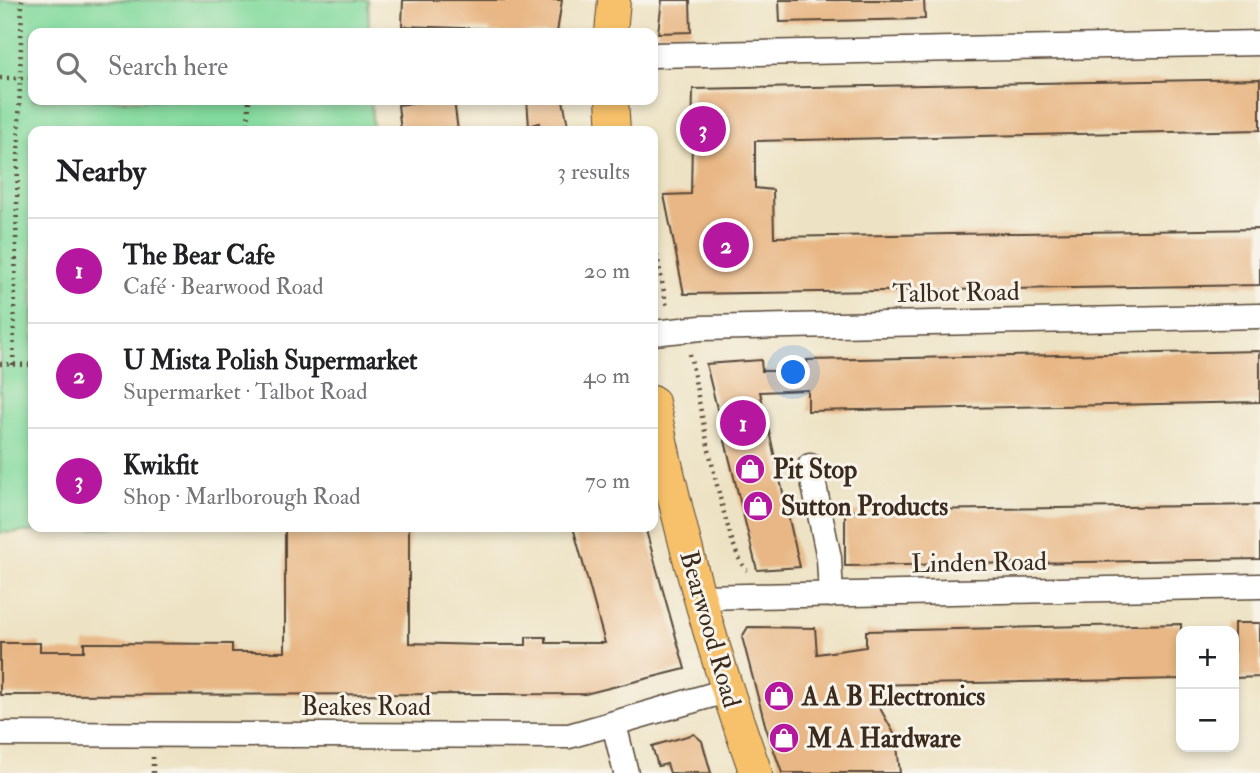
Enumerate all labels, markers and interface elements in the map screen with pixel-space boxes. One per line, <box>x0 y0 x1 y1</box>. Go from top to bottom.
search box <box>28 28 658 105</box>
icon: search <box>52 48 90 86</box>
text: Search here <box>108 51 228 83</box>
pin: 3 <box>680 103 726 155</box>
text: Nearby <box>56 153 146 190</box>
text: 3 results <box>557 157 630 186</box>
pin: 2 <box>703 219 749 271</box>
text: The Bear Cafe <box>123 240 275 272</box>
text: 1 <box>75 256 83 285</box>
text: 20 m <box>584 256 630 285</box>
text: Café · Bearwood Road <box>123 272 323 301</box>
street label: Talbot Road <box>892 276 1020 310</box>
text: U Mista Polish Supermarket <box>123 345 418 377</box>
your location <box>776 355 810 389</box>
text: 2 <box>73 361 85 390</box>
text: 40 m <box>583 361 630 390</box>
text: Supermarket · Talbot Road <box>123 377 368 406</box>
pin: 1 <box>720 397 766 449</box>
text: Kwikfit <box>123 450 199 482</box>
shop icon: Pit Stop <box>733 452 767 486</box>
place label: Pit Stop <box>773 454 857 487</box>
text: 3 <box>75 466 83 495</box>
text: 70 m <box>585 466 630 495</box>
text: Shop · Marlborough Road <box>123 482 361 511</box>
shop icon: Sutton Products <box>741 489 775 523</box>
place label: Sutton Products <box>781 491 948 523</box>
street label: Linden Road <box>911 546 1047 580</box>
street label: Bearwood Road <box>672 547 748 712</box>
map controls <box>1176 626 1239 752</box>
button: + <box>1176 626 1239 689</box>
shop icon: A A B Electronics <box>762 679 796 713</box>
place label: A A B Electronics <box>801 681 985 713</box>
button: − <box>1176 689 1239 752</box>
street label: Beakes Road <box>301 691 431 723</box>
shop icon: M A Hardware <box>767 721 801 755</box>
place label: M A Hardware <box>806 723 961 755</box>

